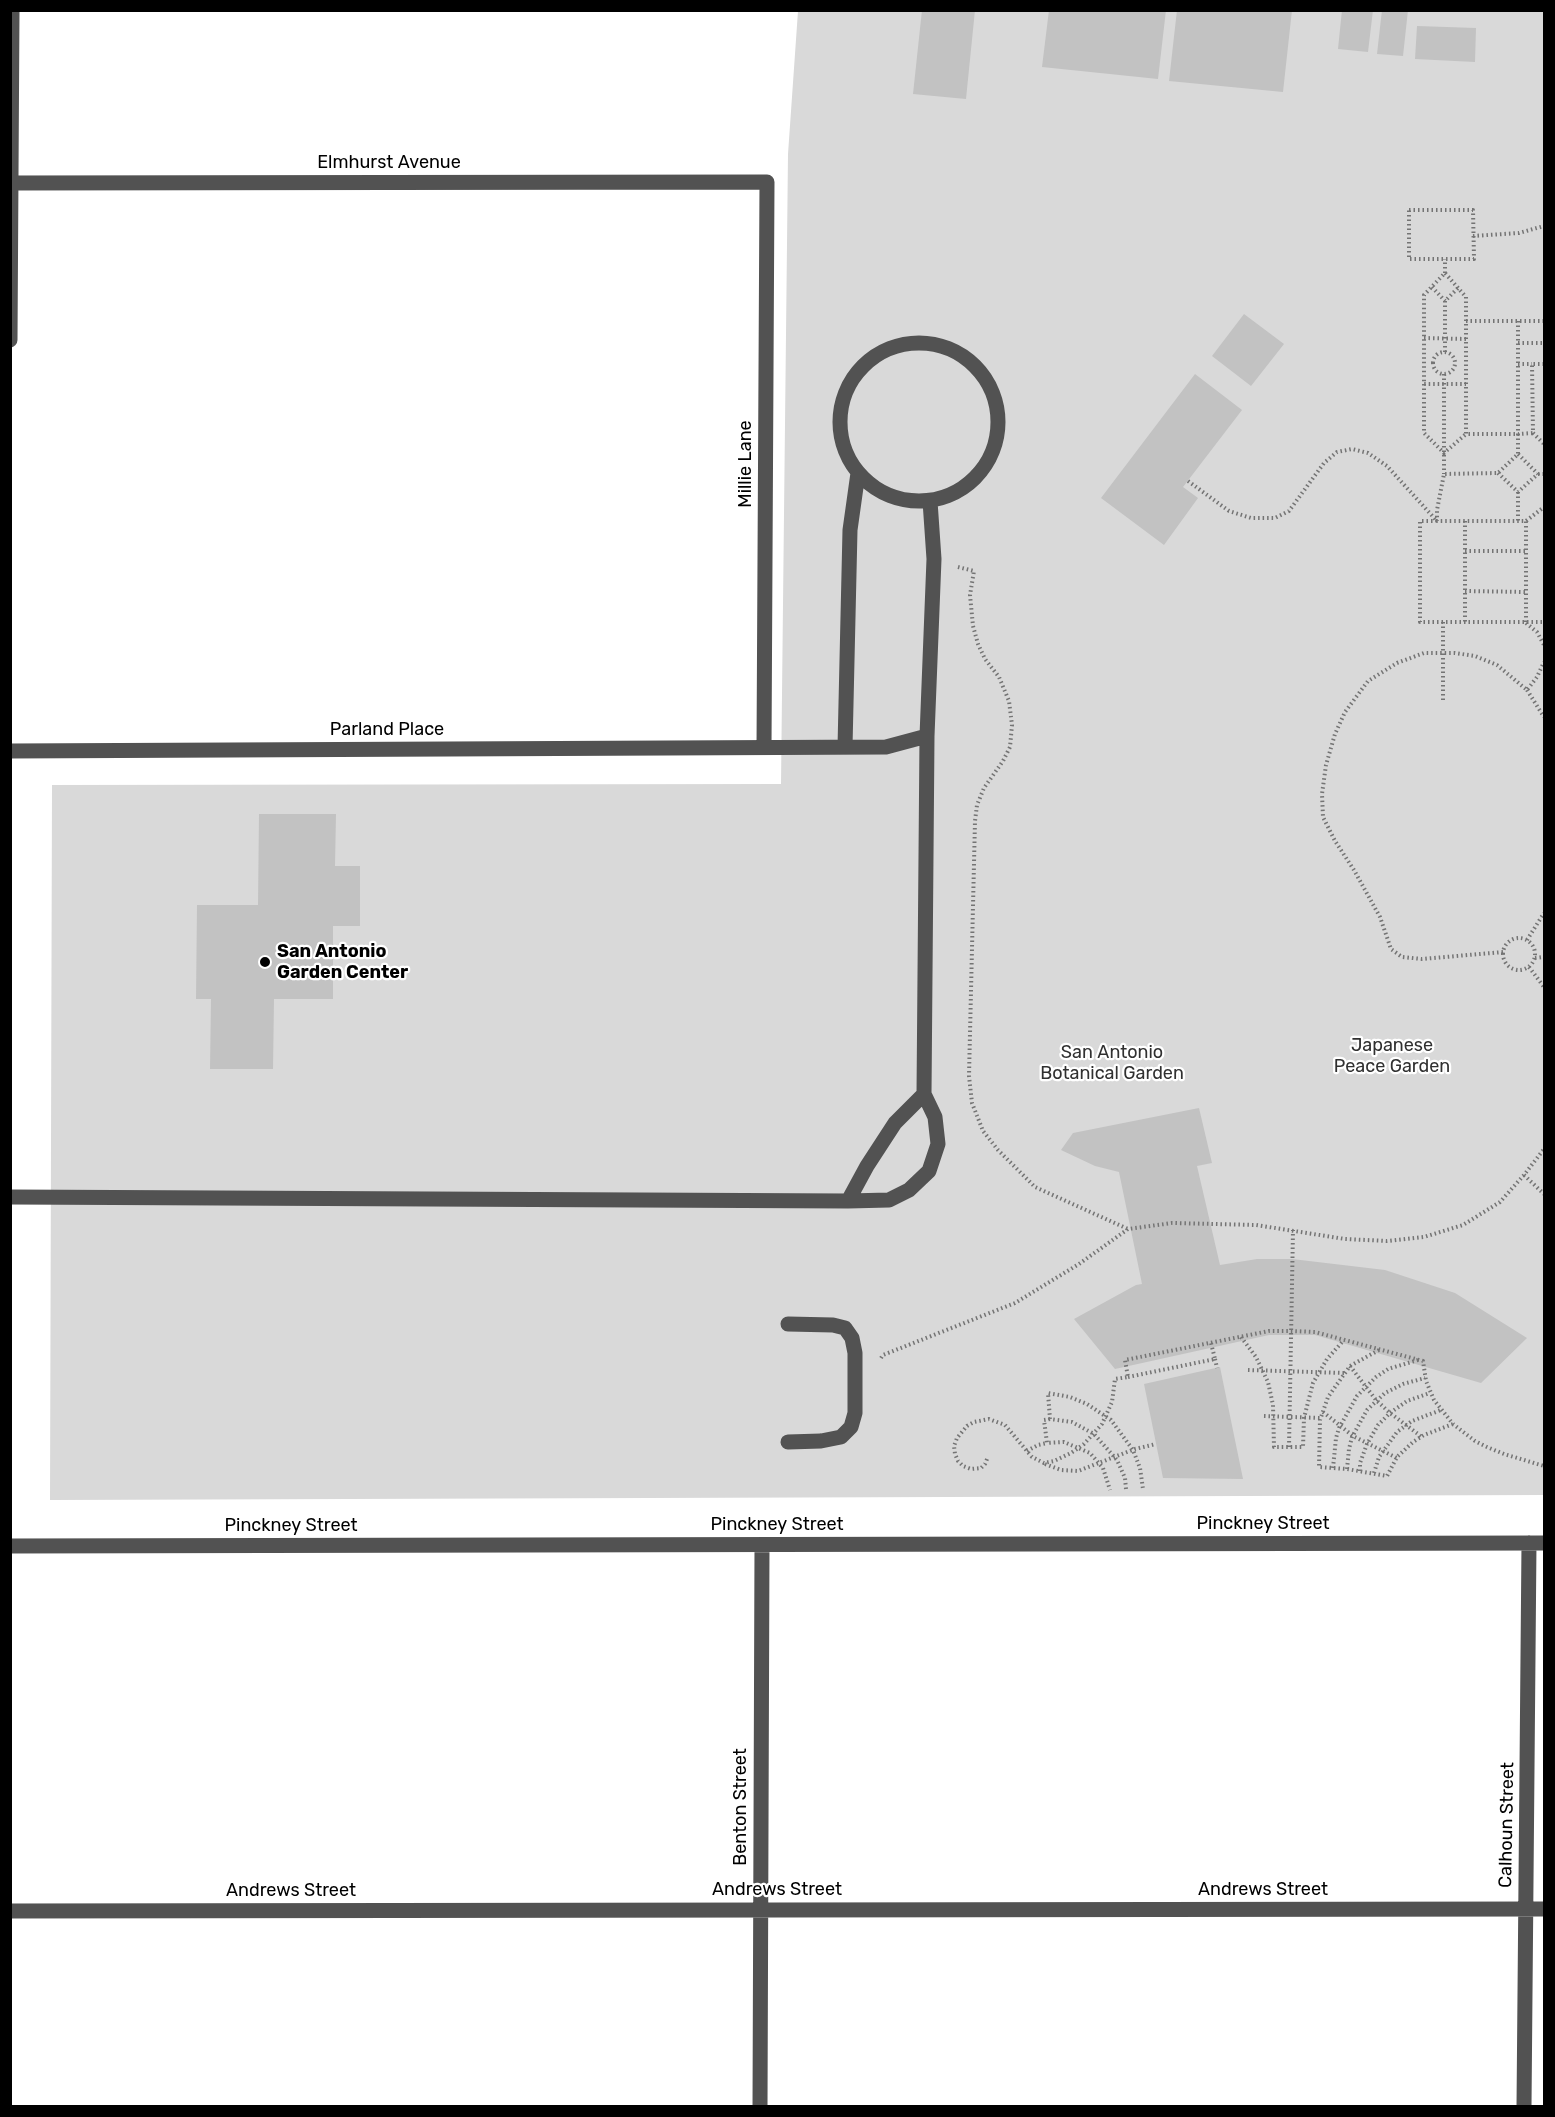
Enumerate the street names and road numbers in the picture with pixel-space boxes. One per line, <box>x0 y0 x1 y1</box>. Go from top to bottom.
street label: Elmhurst Avenue <box>317 152 461 174</box>
street label: Millie Lane <box>735 420 757 508</box>
street label: Parland Place <box>330 719 444 741</box>
street label: Pinckney Street <box>1196 1513 1330 1535</box>
street label: Pinckney Street <box>710 1514 844 1536</box>
street label: Pinckney Street <box>224 1515 358 1537</box>
street label: Benton Street <box>730 1748 752 1866</box>
street label: Calhoun Street <box>1495 1762 1519 1888</box>
street label: Andrews Street <box>712 1879 842 1901</box>
street label: Andrews Street <box>1198 1879 1328 1901</box>
street label: Andrews Street <box>226 1880 356 1902</box>

